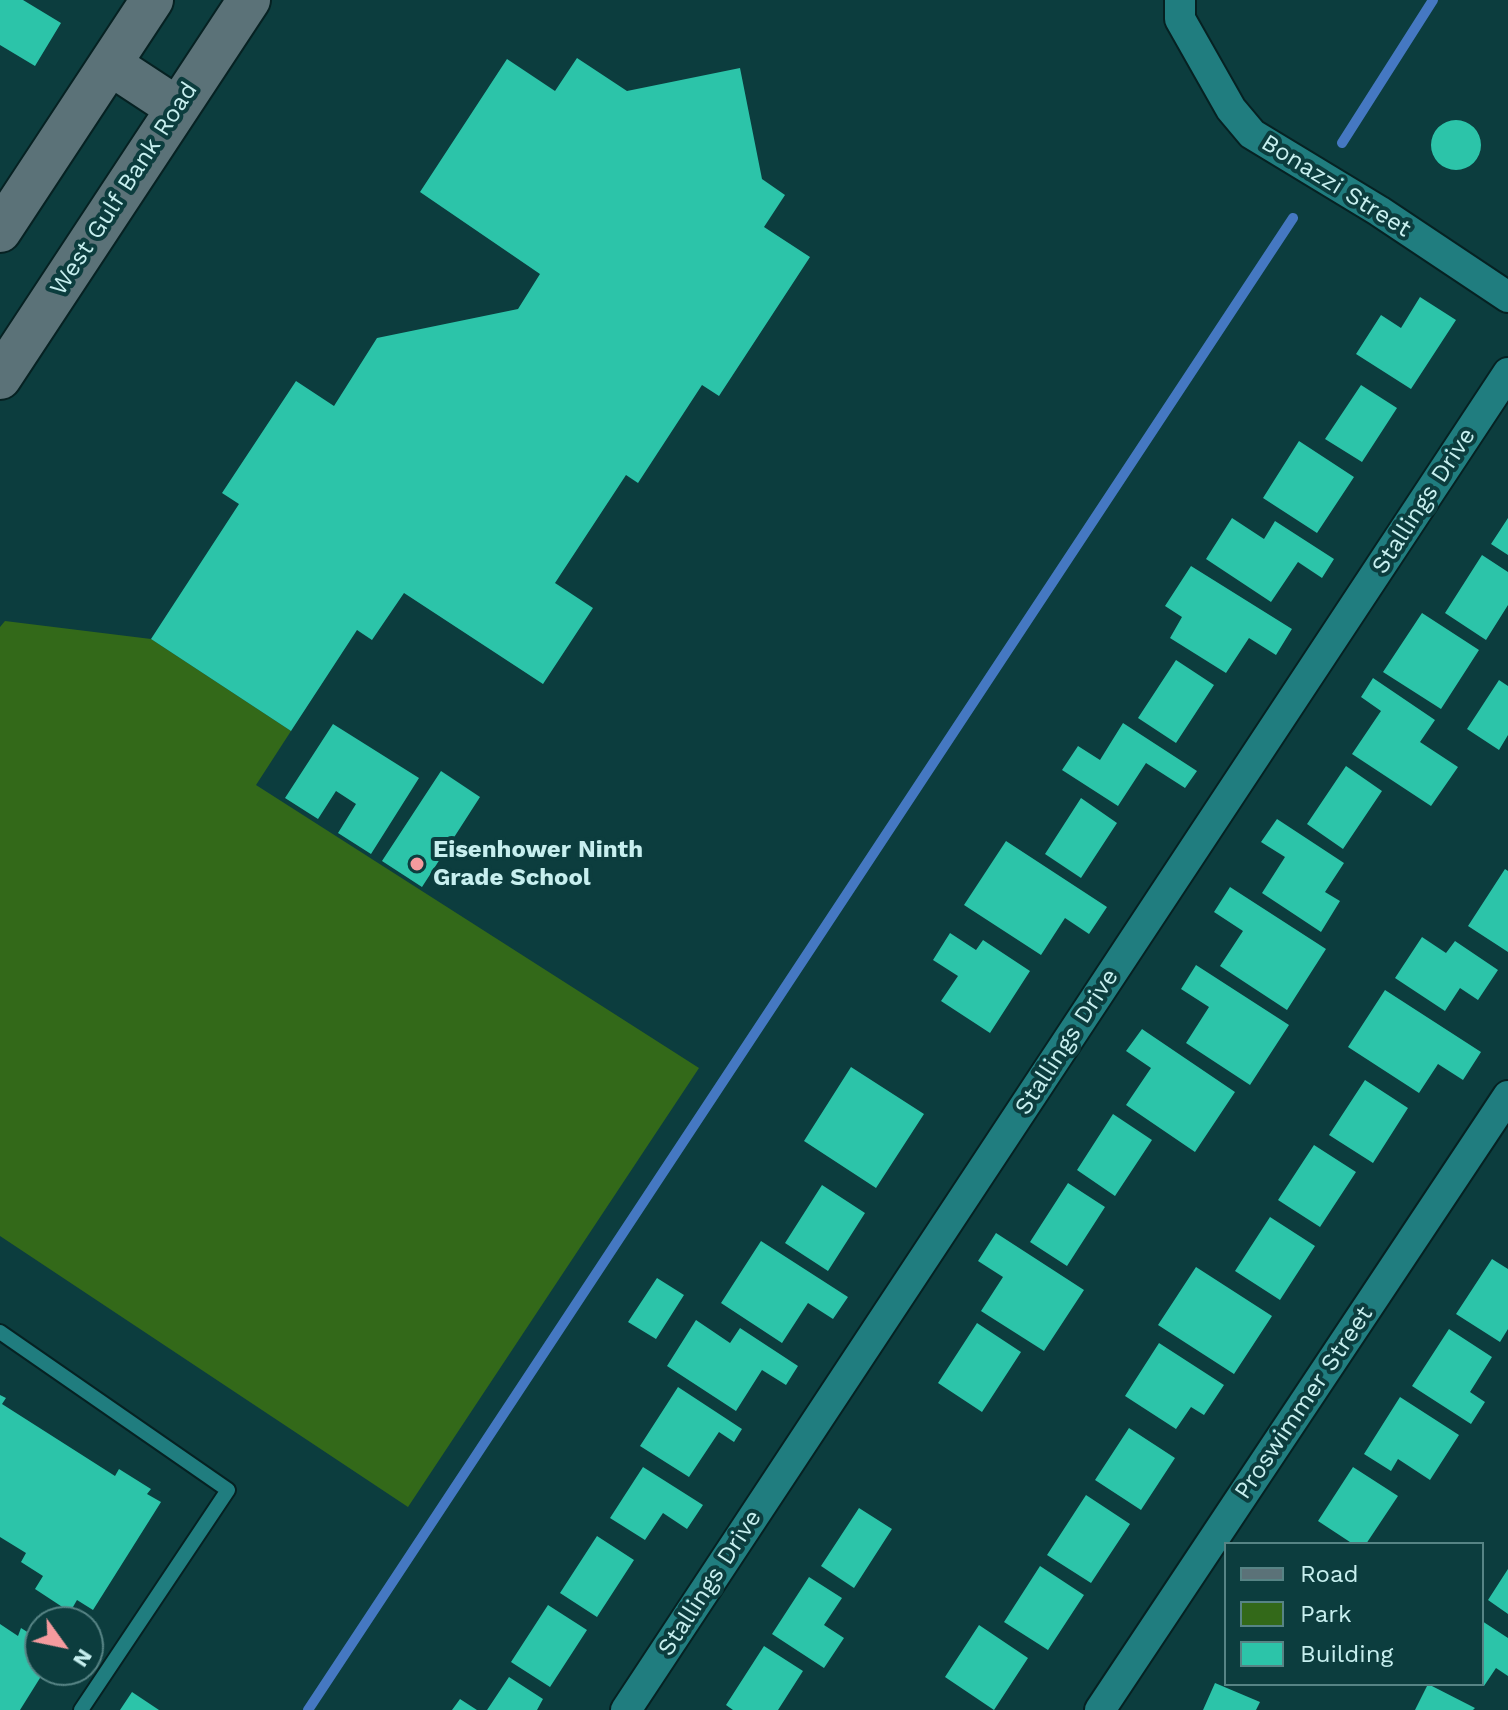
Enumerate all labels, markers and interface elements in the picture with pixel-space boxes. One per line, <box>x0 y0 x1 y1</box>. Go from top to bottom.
street label: West Gulf Bank Road <box>44 77 204 301</box>
street label: Bonazzi Street <box>1256 128 1416 244</box>
street label: Stallings Drive <box>1366 423 1482 579</box>
place label: Eisenhower Ninth Grade School <box>433 836 643 892</box>
marker: Eisenhower Ninth Grade School <box>408 855 426 873</box>
street label: Stallings Drive <box>1009 964 1125 1120</box>
street label: Proswimmer Street <box>1229 1301 1379 1505</box>
street label: Stallings Drive <box>652 1505 768 1661</box>
legend <box>1224 1542 1484 1686</box>
text: Road <box>1300 1560 1359 1588</box>
text: Park <box>1300 1600 1352 1628</box>
north arrow <box>24 1606 104 1686</box>
text: Building <box>1300 1640 1393 1668</box>
text: N <box>68 1645 98 1672</box>

